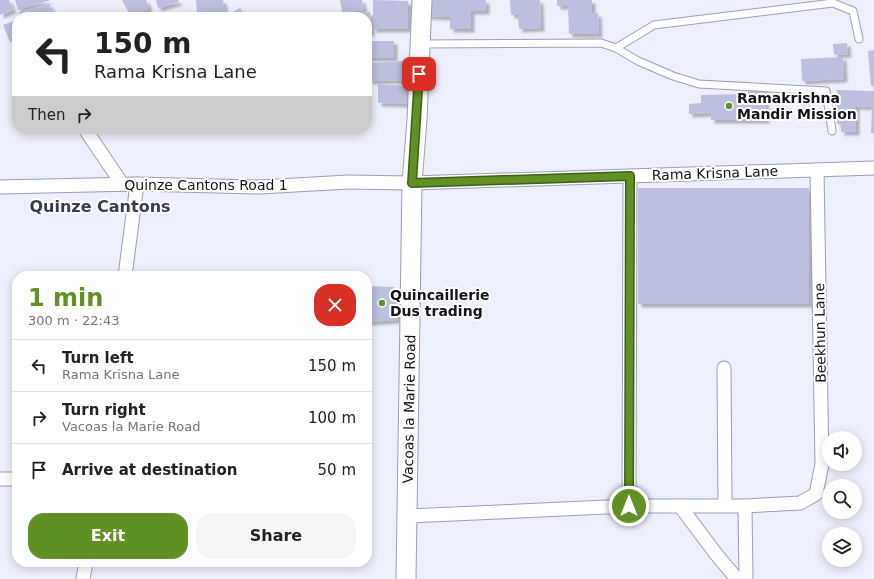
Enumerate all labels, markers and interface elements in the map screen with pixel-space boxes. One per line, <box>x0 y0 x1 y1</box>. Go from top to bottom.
text: 150 m <box>94 27 191 60</box>
icon: left <box>28 28 80 80</box>
pin <box>402 57 436 91</box>
text: Rama Krisna Lane <box>94 61 257 82</box>
icon: arrive <box>408 63 430 85</box>
place label: Ramakrishna Mandir Mission <box>737 90 857 122</box>
marker: Ramakrishna Mandir Mission <box>724 101 734 111</box>
icon: right <box>73 104 95 126</box>
text: Then <box>28 106 65 124</box>
street label: Rama Krisna Lane <box>651 163 779 183</box>
street label: Quinze Cantons Road 1 <box>124 177 288 193</box>
district label: Quinze Cantons <box>29 197 171 216</box>
street label: Beekhun Lane <box>811 283 829 383</box>
text: 1 min <box>28 284 103 312</box>
button: close <box>314 284 356 326</box>
place label: Quincaillerie Dus trading <box>390 287 489 319</box>
marker: Quincaillerie Dus trading <box>377 298 387 308</box>
text: 300 m · 22:43 <box>28 313 119 328</box>
street label: Vacoas la Marie Road <box>400 334 418 484</box>
text: Turn left <box>62 349 134 367</box>
icon: left <box>28 355 50 377</box>
text: 150 m <box>308 357 356 375</box>
text: Rama Krisna Lane <box>62 367 180 382</box>
text: Turn right <box>62 401 146 419</box>
icon: right <box>28 407 50 429</box>
text: 100 m <box>308 409 356 427</box>
text: Vacoas la Marie Road <box>62 419 200 434</box>
map controls <box>822 431 862 567</box>
button: sound <box>822 431 862 471</box>
icon: arrive <box>28 459 50 481</box>
text: Arrive at destination <box>62 461 237 479</box>
text: 50 m <box>318 461 356 479</box>
button: search <box>822 479 862 519</box>
position arrow <box>608 485 650 527</box>
button: Exit <box>28 513 188 559</box>
button: Share <box>196 513 356 559</box>
button: layers <box>822 527 862 567</box>

